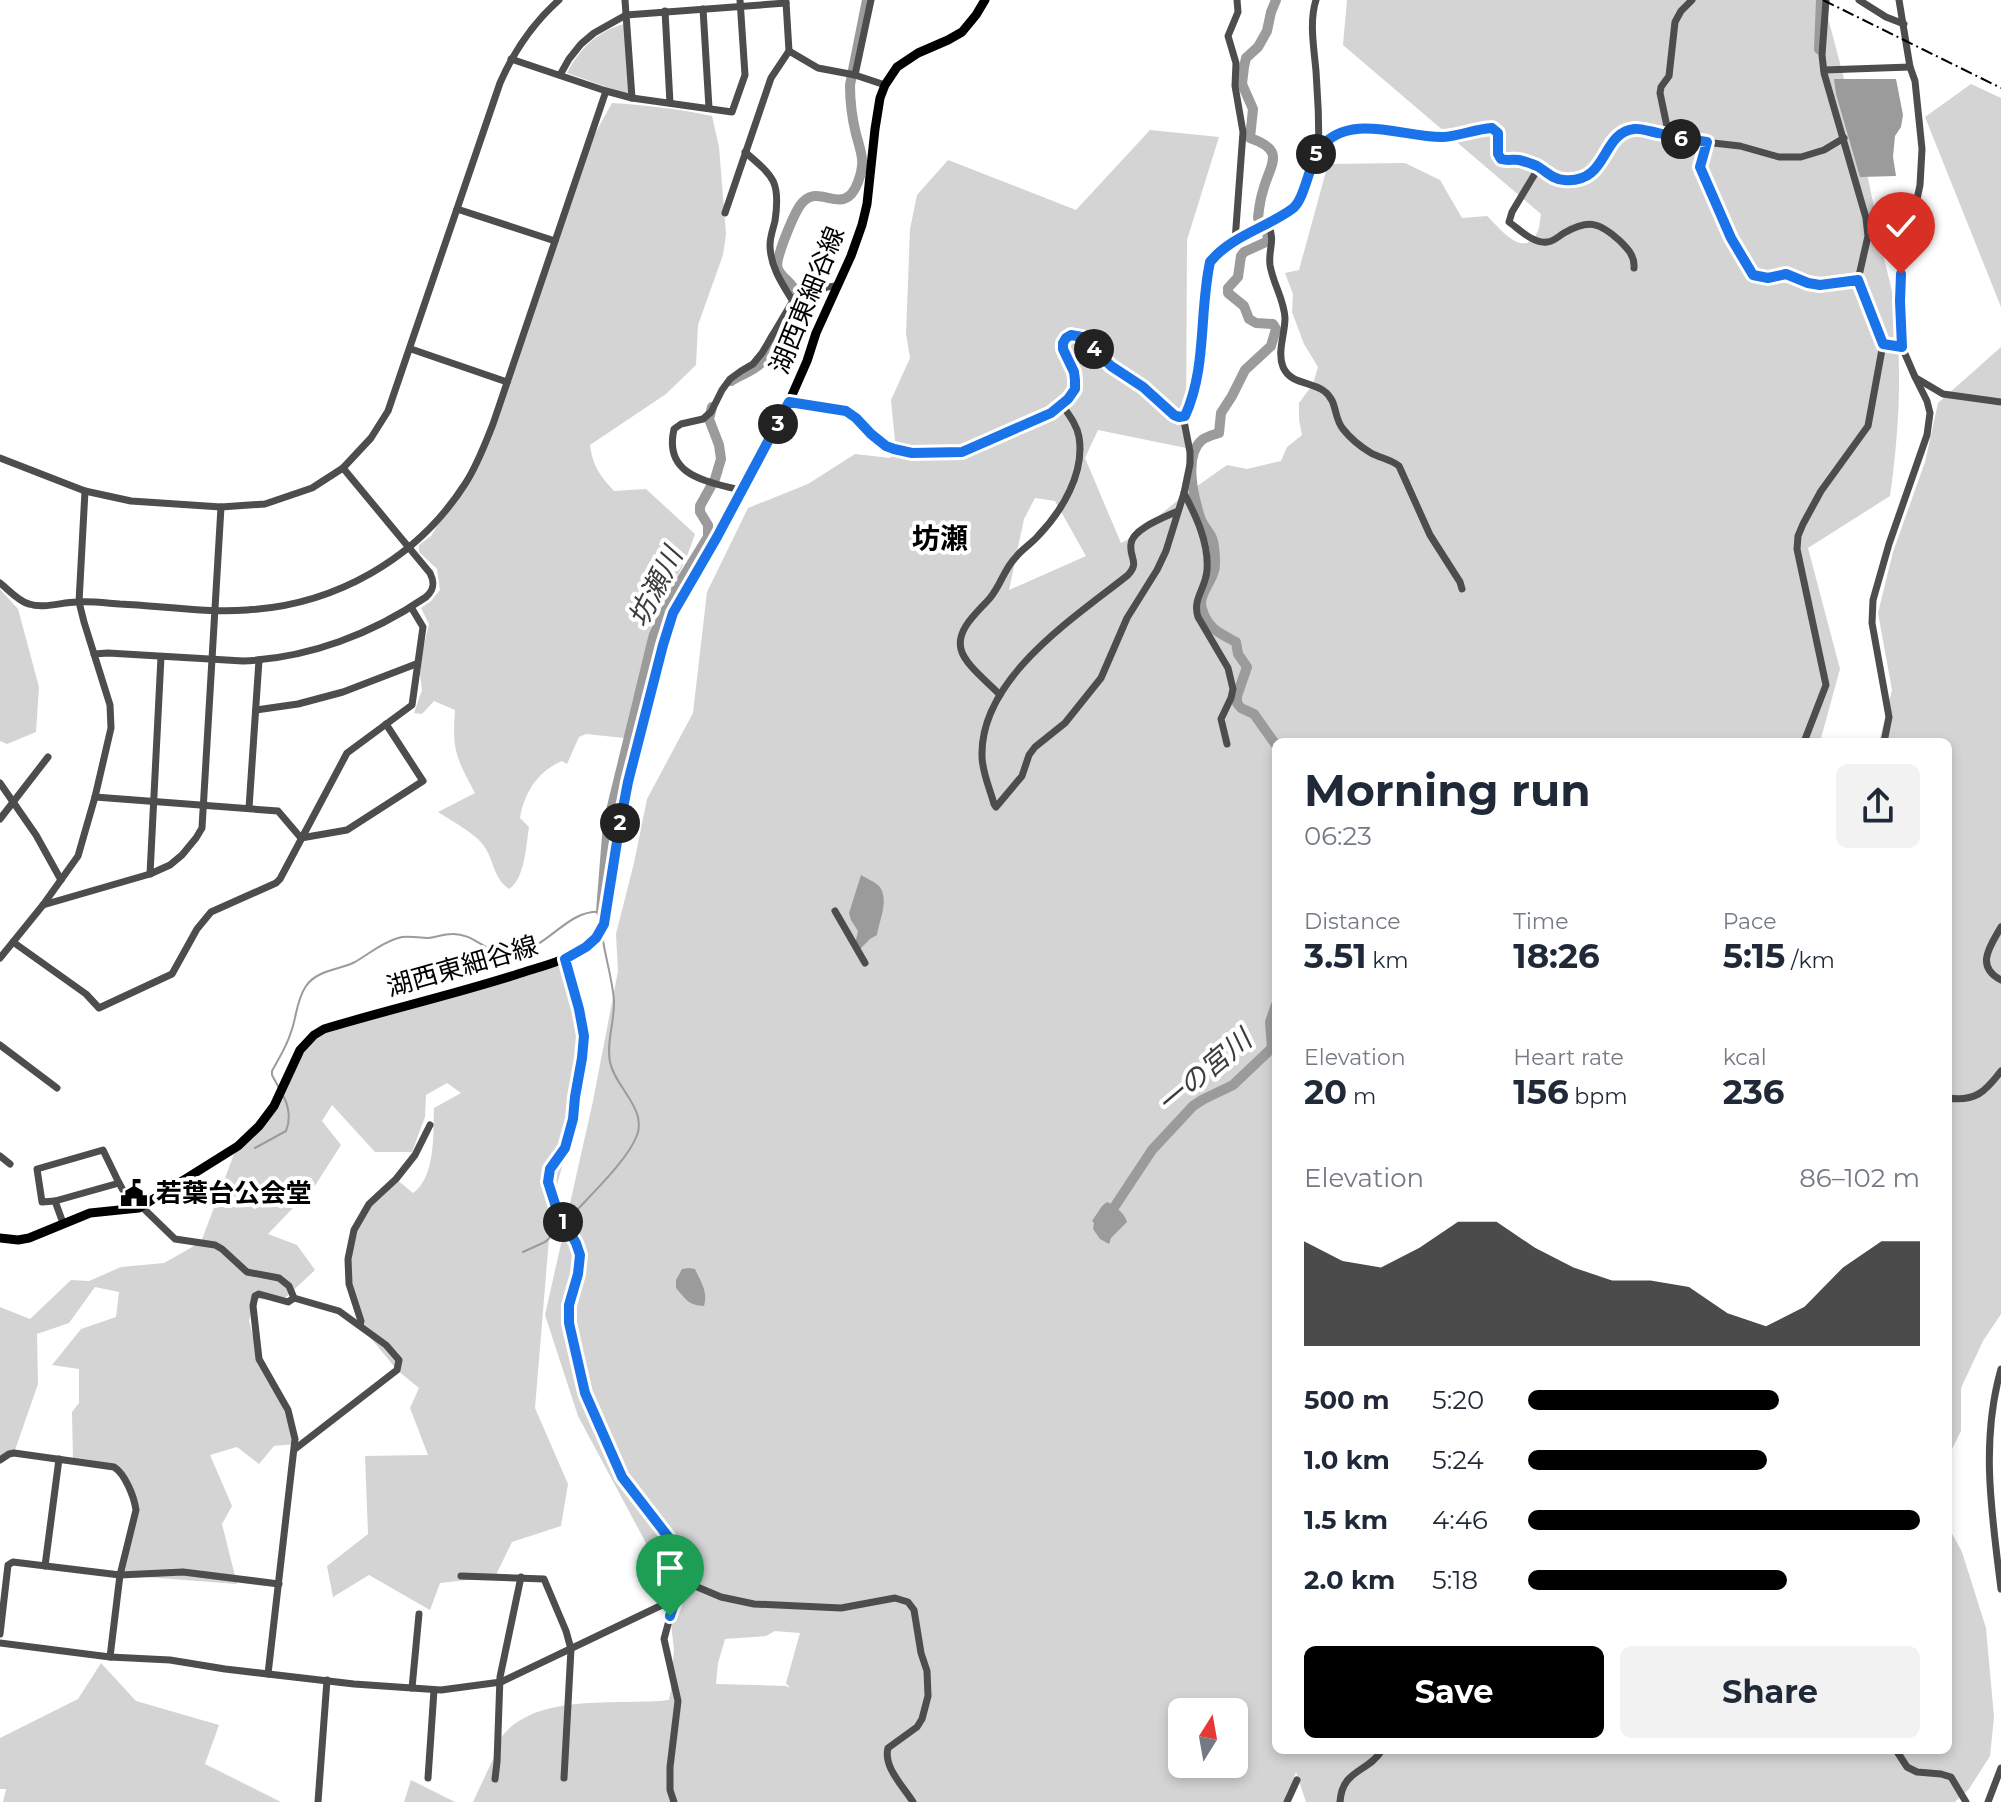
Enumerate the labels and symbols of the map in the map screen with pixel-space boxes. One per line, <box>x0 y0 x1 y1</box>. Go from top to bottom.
pin: 6 <box>1661 119 1701 159</box>
pin: 5 <box>1296 134 1336 174</box>
pin <box>1867 192 1935 274</box>
street label: 湖西東細谷線 <box>763 222 851 378</box>
pin: 4 <box>1074 329 1114 369</box>
pin: 3 <box>758 404 798 444</box>
district label: 坊瀬 <box>912 521 968 555</box>
water label: 坊瀬川 <box>621 539 691 632</box>
pin: 2 <box>600 803 640 843</box>
street label: 湖西東細谷線 <box>383 929 541 1003</box>
water label: 一の宮川 <box>1150 1020 1260 1120</box>
place label: 若葉台公会堂 <box>156 1177 312 1209</box>
public building icon: 若葉台公会堂 <box>119 1178 149 1208</box>
pin: 1 <box>543 1202 583 1242</box>
pin <box>636 1534 704 1616</box>
north arrow <box>1168 1698 1248 1778</box>

